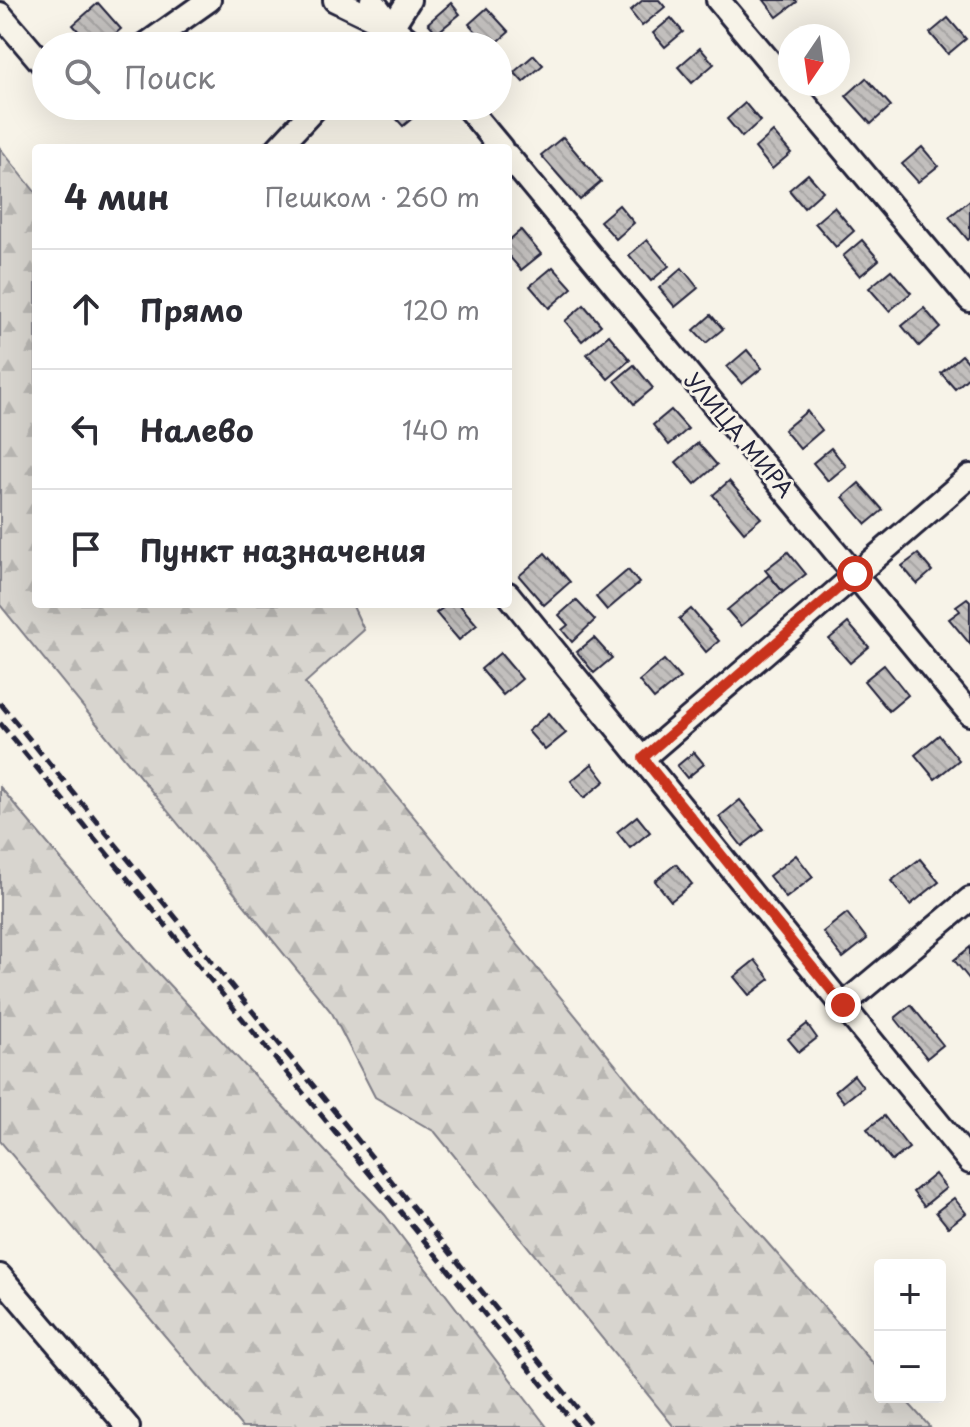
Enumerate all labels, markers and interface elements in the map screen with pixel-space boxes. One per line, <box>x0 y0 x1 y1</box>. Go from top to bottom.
north arrow <box>778 24 850 96</box>
search box <box>32 32 512 120</box>
icon: search <box>60 54 104 98</box>
text: Поиск <box>124 54 215 99</box>
text: 4 мин <box>64 170 169 222</box>
text: Пешком · 260 m <box>264 177 480 216</box>
icon: ahead <box>64 287 108 331</box>
text: Прямо <box>140 287 243 332</box>
text: 120 m <box>403 290 480 329</box>
street label: УЛИЦА МИРА <box>678 364 803 504</box>
icon: left <box>64 407 108 451</box>
text: Налево <box>140 407 254 452</box>
text: 140 m <box>402 410 480 449</box>
icon: arrive <box>64 527 108 571</box>
text: Пункт назначения <box>140 527 426 572</box>
route start <box>837 556 873 592</box>
route end <box>825 987 861 1023</box>
map controls <box>874 1259 946 1403</box>
button: + <box>874 1259 946 1331</box>
button: − <box>874 1331 946 1403</box>

